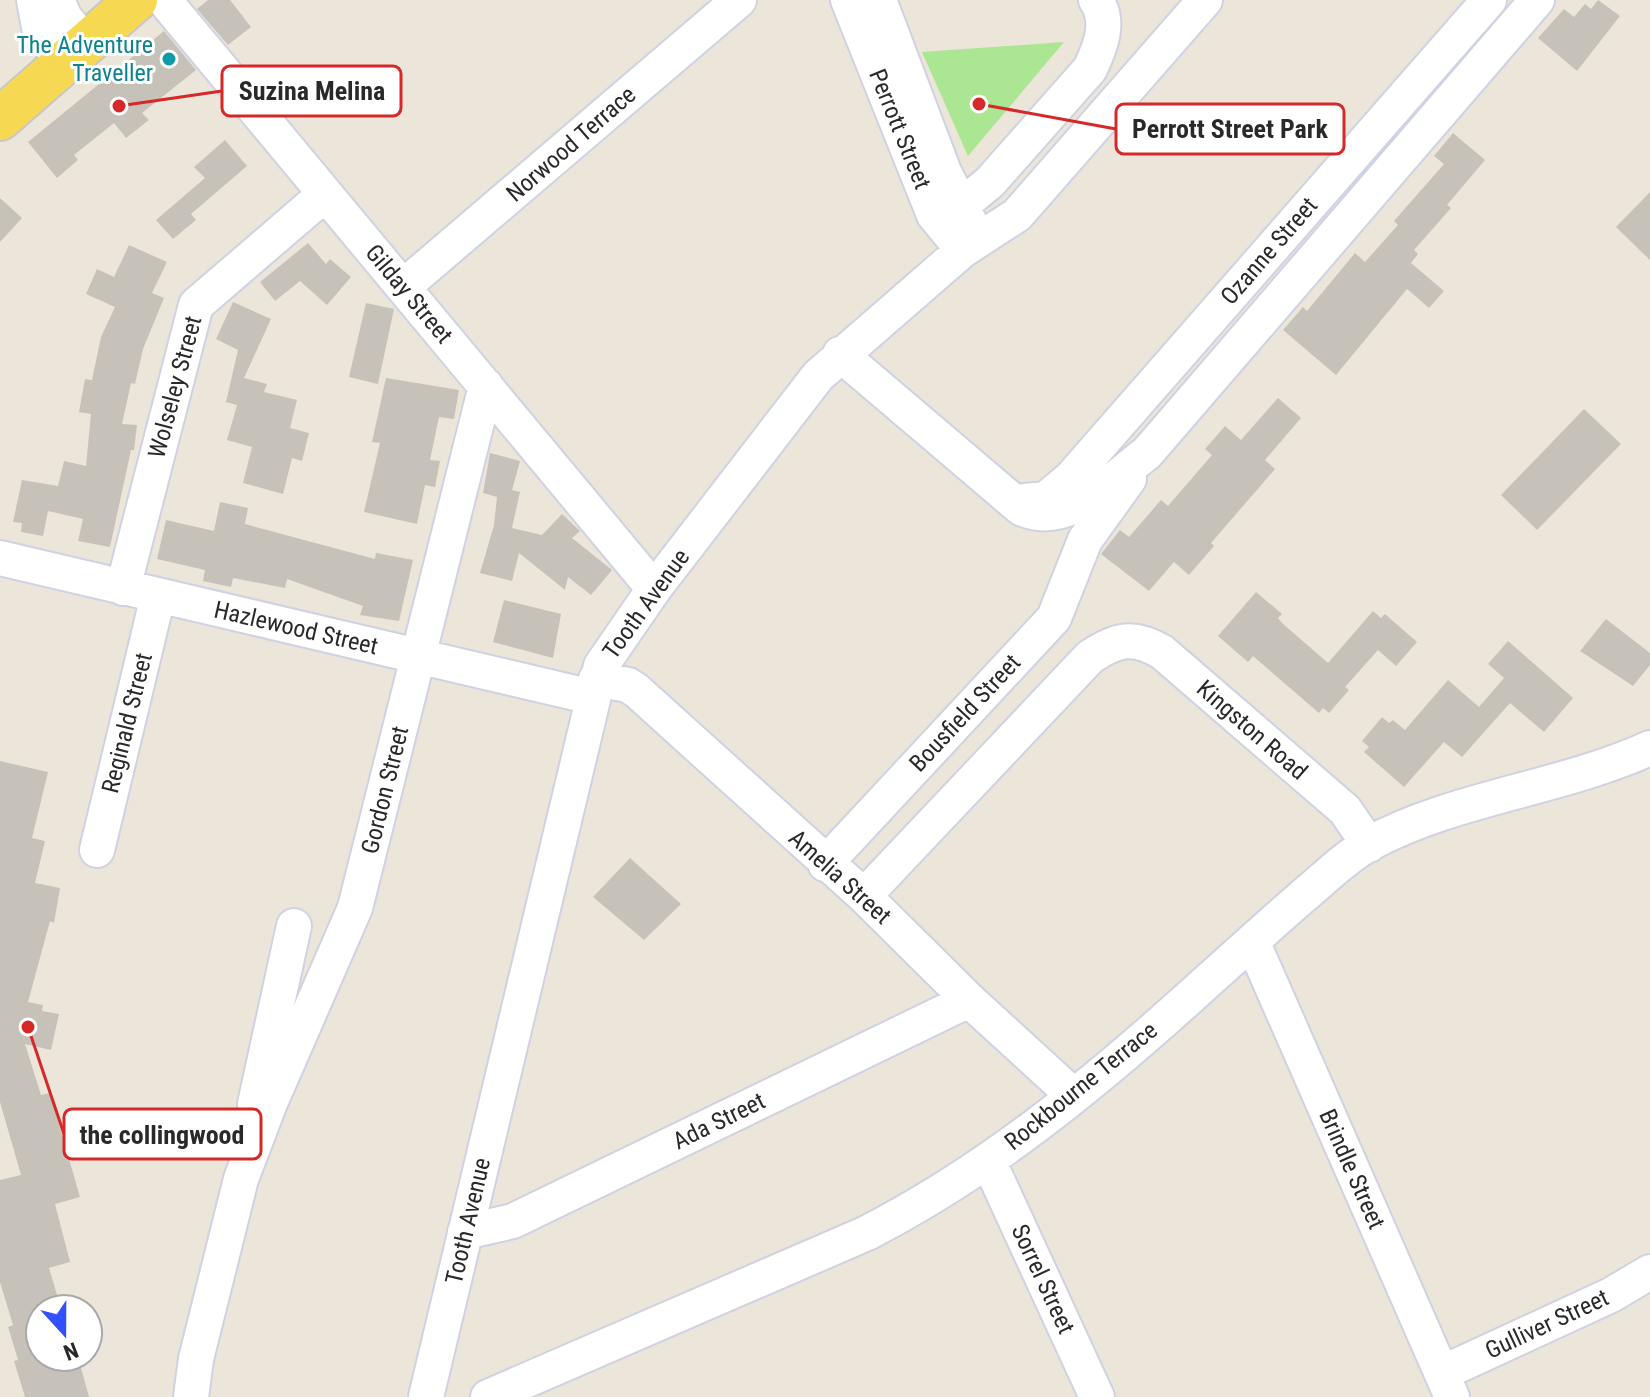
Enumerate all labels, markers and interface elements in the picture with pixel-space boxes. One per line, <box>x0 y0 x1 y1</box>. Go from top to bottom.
place label: The Adventure Traveller <box>16 31 153 87</box>
marker: The Adventure Traveller <box>160 50 178 68</box>
street label: Perrott Street <box>863 65 937 193</box>
callout: Suzina Melina <box>222 66 401 116</box>
text: Suzina Melina <box>239 76 385 106</box>
street label: Norwood Terrace <box>501 80 641 208</box>
callout: Perrott Street Park <box>1116 104 1344 154</box>
text: Perrott Street Park <box>1132 114 1328 144</box>
street label: Ozanne Street <box>1215 192 1323 310</box>
street label: Gilday Street <box>360 239 458 349</box>
street label: Wolseley Street <box>143 313 207 461</box>
street label: Tooth Avenue <box>597 544 695 664</box>
street label: Hazlewood Street <box>211 596 381 660</box>
street label: Bousfield Street <box>904 649 1026 777</box>
street label: Reginald Street <box>96 650 158 796</box>
street label: Kingston Road <box>1191 674 1313 786</box>
street label: Gordon Street <box>356 723 414 857</box>
street label: Amelia Street <box>783 824 897 930</box>
street label: Rockbourne Terrace <box>999 1016 1163 1156</box>
street label: Ada Street <box>668 1087 770 1155</box>
street label: Brindle Street <box>1313 1105 1391 1233</box>
callout: the collingwood <box>64 1109 261 1159</box>
text: the collingwood <box>80 1120 244 1150</box>
street label: Tooth Avenue <box>440 1155 496 1287</box>
street label: Sorrel Street <box>1006 1220 1080 1338</box>
street label: Gulliver Street <box>1481 1283 1613 1365</box>
north arrow <box>24 1293 104 1373</box>
text: N <box>60 1337 82 1365</box>

